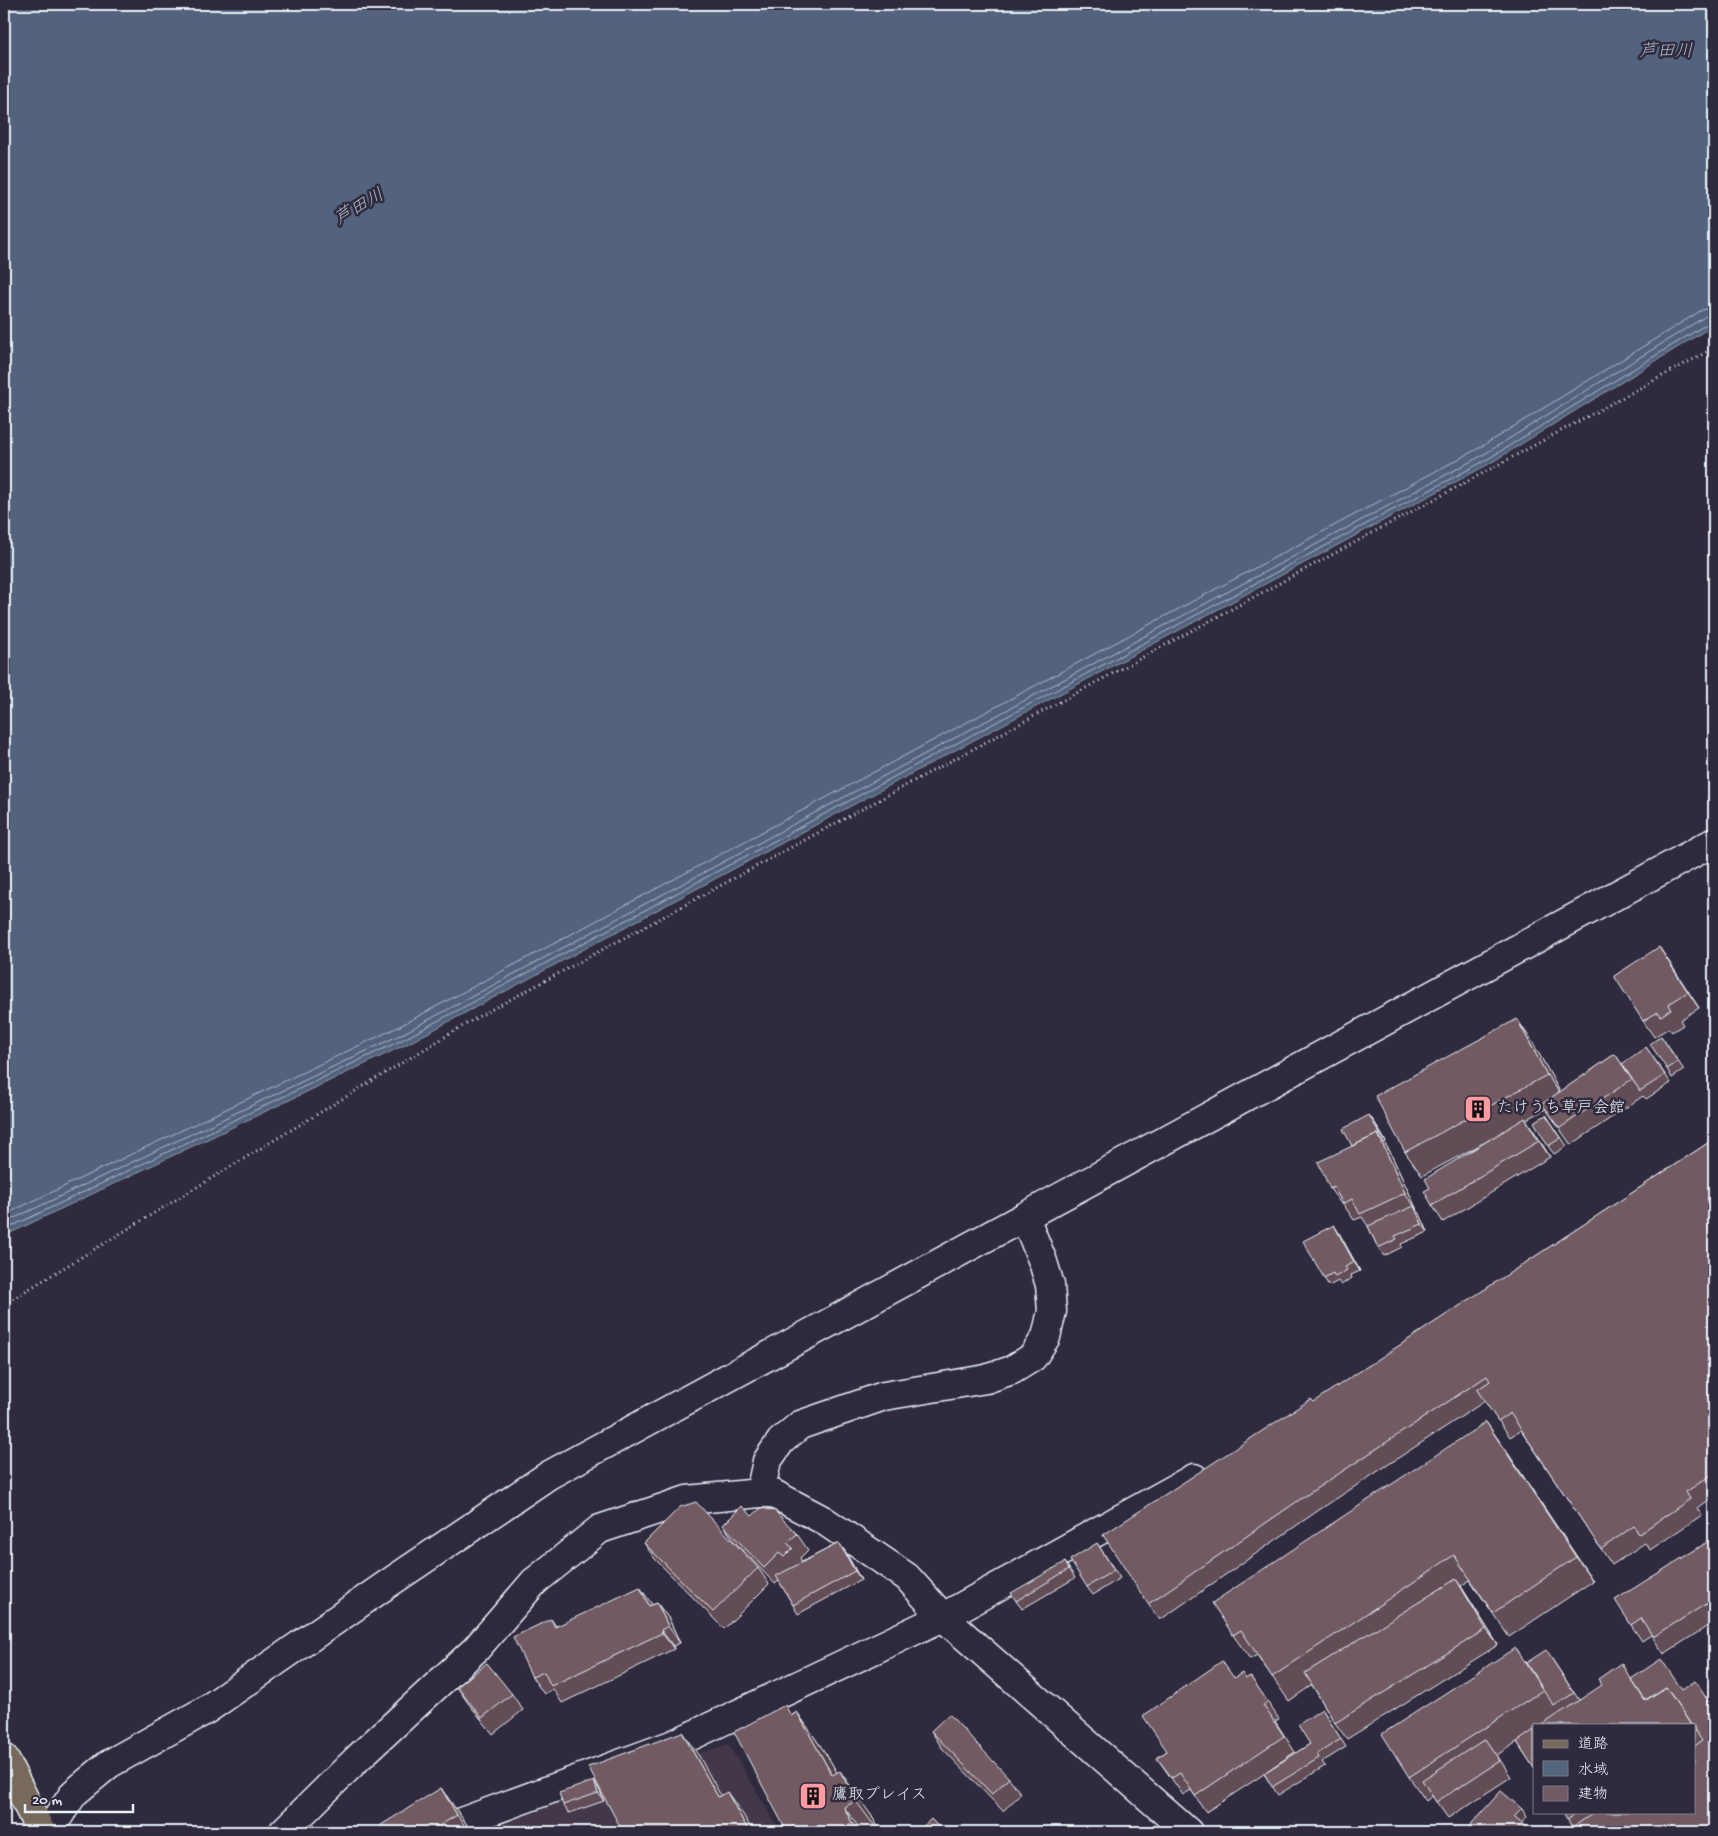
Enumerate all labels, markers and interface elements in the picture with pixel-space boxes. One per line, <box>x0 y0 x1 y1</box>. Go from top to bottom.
water label: 芦田川 <box>1639 41 1693 63</box>
water label: 芦田川 <box>331 185 389 231</box>
building icon: たけうち草戸会館 <box>1463 1094 1493 1124</box>
place label: たけうち草戸会館 <box>1497 1098 1625 1119</box>
legend <box>1533 1724 1696 1814</box>
text: 道路 <box>1578 1736 1608 1754</box>
text: 水域 <box>1578 1761 1608 1780</box>
scale bar <box>25 1781 132 1813</box>
building icon: 鷹取プレイス <box>798 1781 828 1811</box>
place label: 鷹取プレイス <box>832 1785 927 1806</box>
text: 建物 <box>1578 1786 1608 1804</box>
text: 20 m <box>32 1792 62 1810</box>

